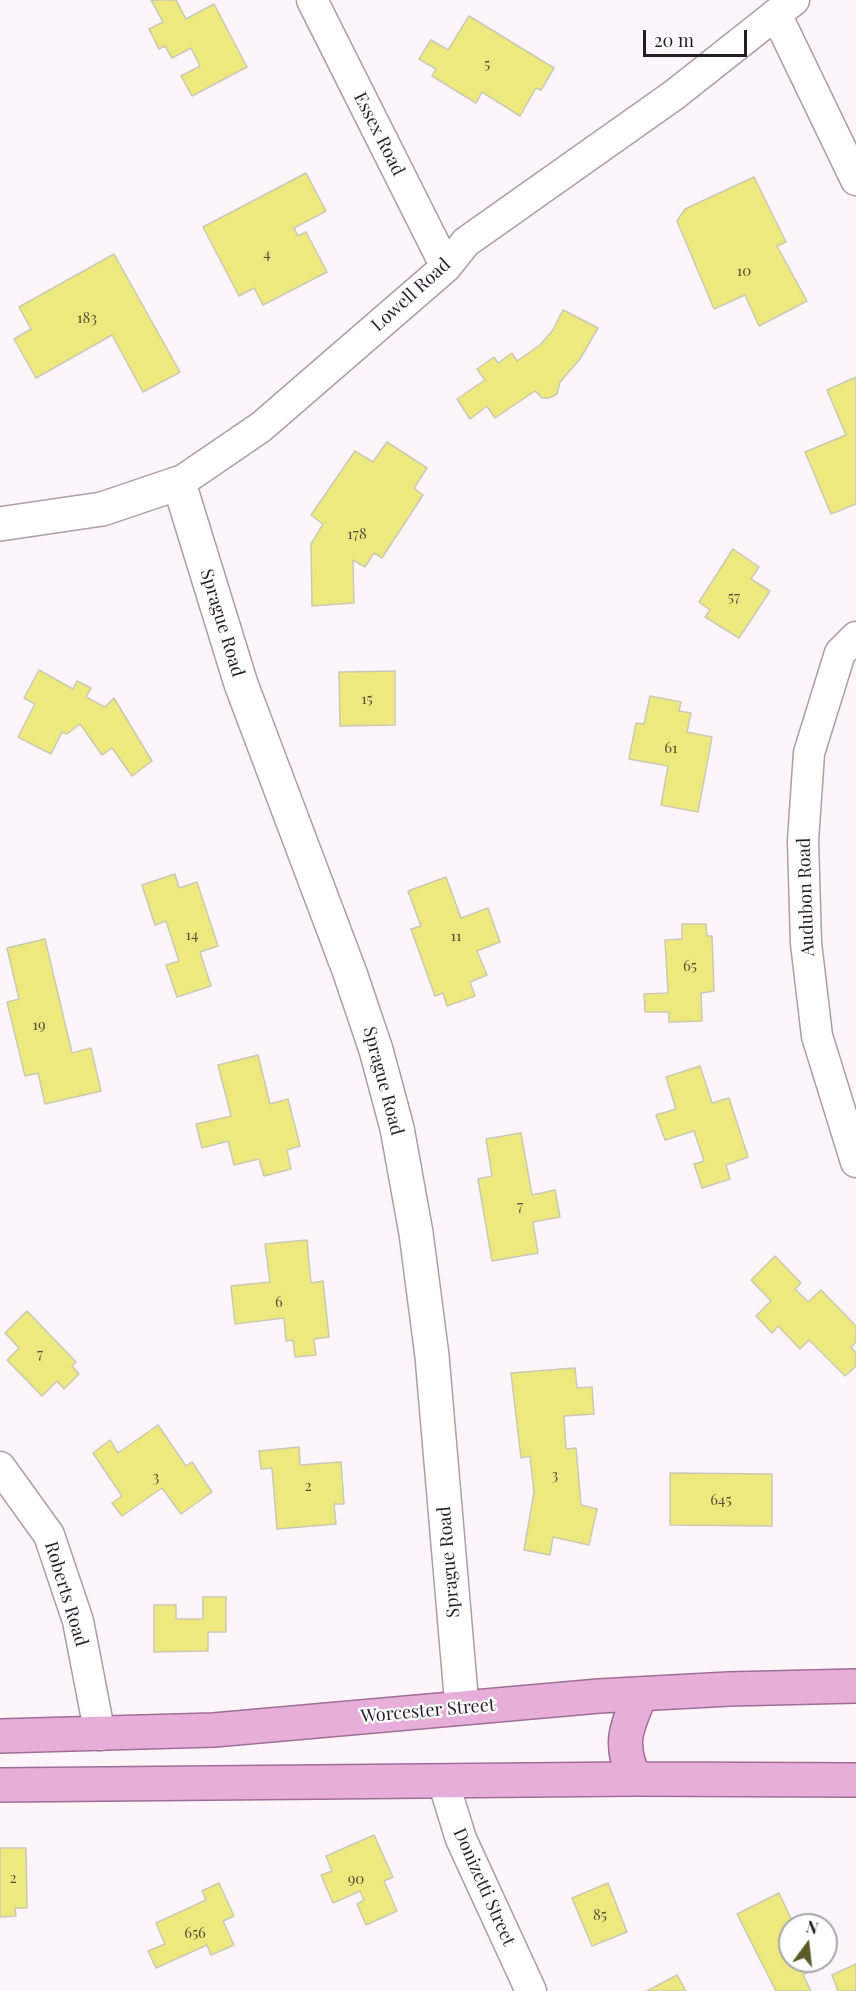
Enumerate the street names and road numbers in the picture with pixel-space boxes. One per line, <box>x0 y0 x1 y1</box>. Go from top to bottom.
street label: Essex Road <box>349 89 409 179</box>
street label: Lowell Road <box>367 254 455 336</box>
street label: Sprague Road <box>195 566 249 680</box>
street label: Audubon Road <box>793 837 819 957</box>
street label: Sprague Road <box>358 1024 408 1138</box>
street label: Sprague Road <box>433 1505 465 1619</box>
street label: Roberts Road <box>40 1539 92 1649</box>
street label: Worcester Street <box>360 1694 496 1728</box>
street label: Donizetti Street <box>448 1825 520 1949</box>

